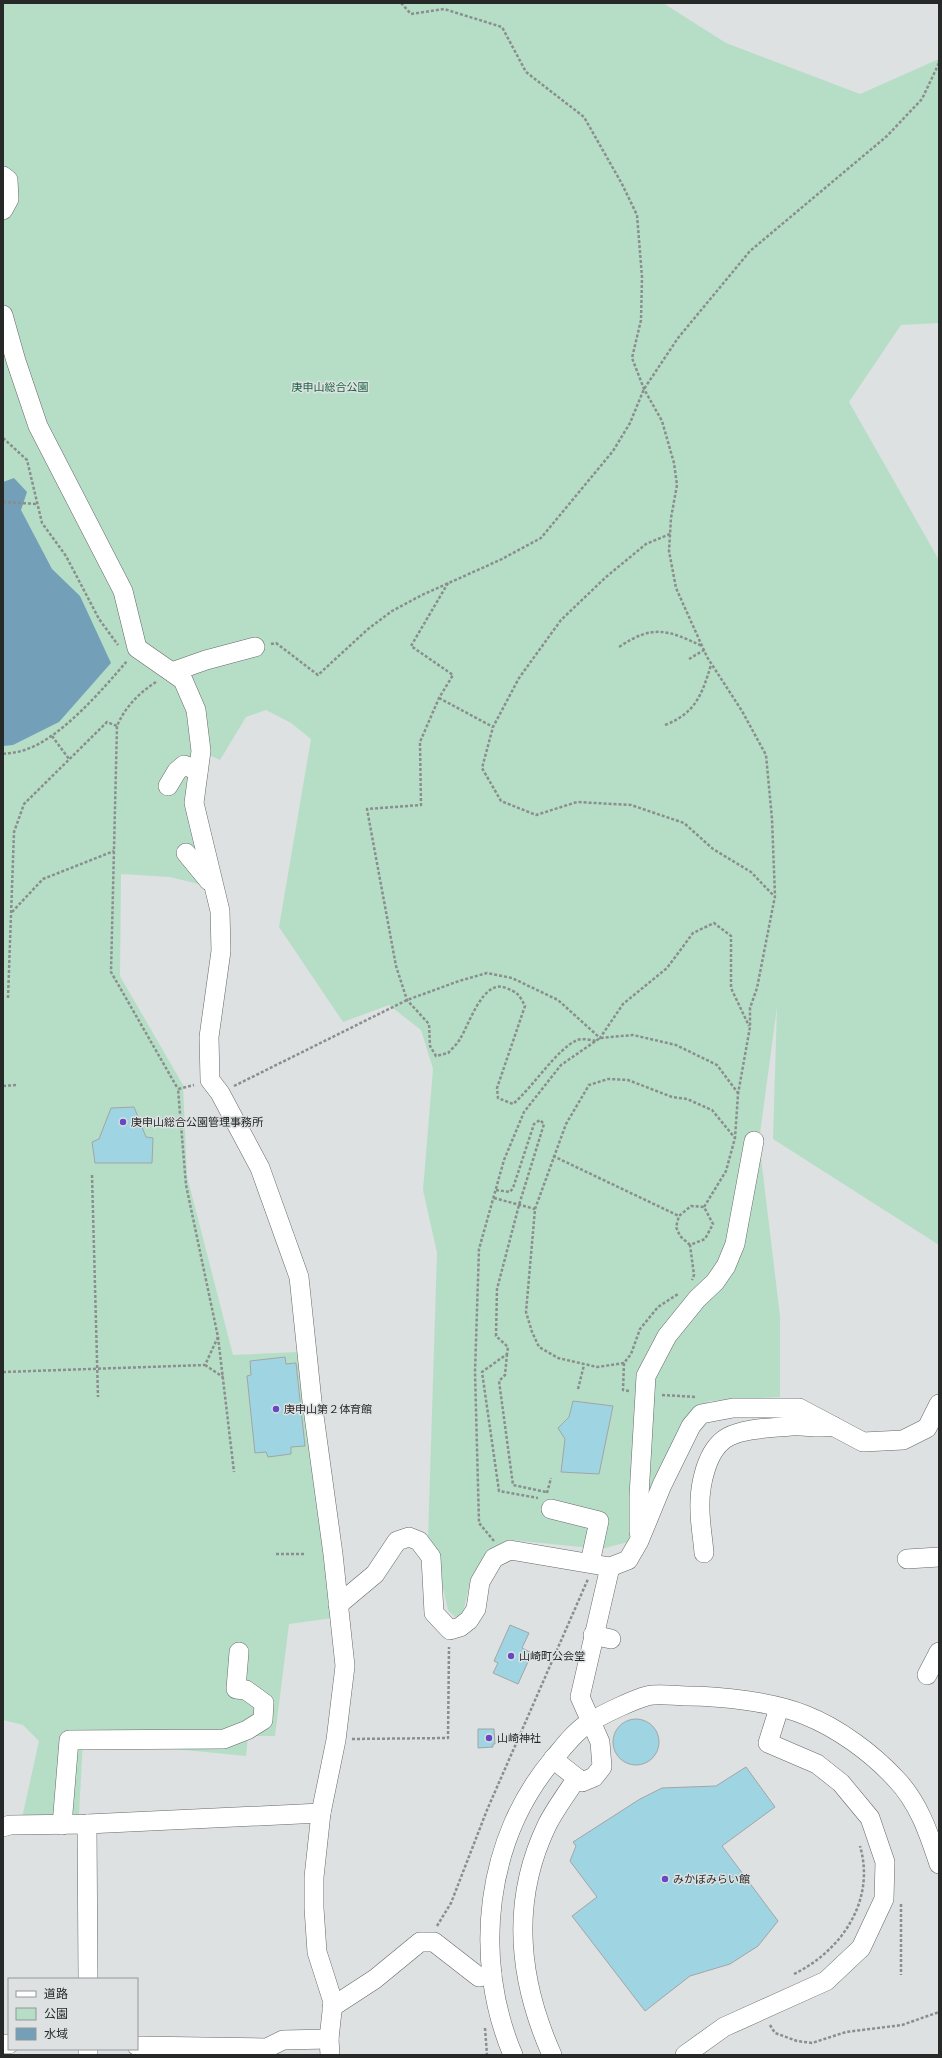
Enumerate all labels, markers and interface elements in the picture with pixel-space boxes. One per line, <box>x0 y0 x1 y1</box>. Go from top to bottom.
park label: 庚申山総合公園 <box>292 380 369 394</box>
place label: 庚申山総合公園管理事務所 <box>131 1115 264 1129</box>
marker: 庚申山総合公園管理事務所 <box>118 1117 128 1127</box>
place label: 庚申山第２体育館 <box>284 1402 372 1416</box>
marker: 庚申山第２体育館 <box>271 1404 281 1414</box>
place label: 山崎町公会堂 <box>519 1649 585 1663</box>
marker: 山崎町公会堂 <box>506 1651 516 1661</box>
place label: 山崎神社 <box>497 1731 541 1745</box>
marker: 山崎神社 <box>484 1733 494 1743</box>
place label: みかぼみらい館 <box>673 1872 750 1886</box>
marker: みかぼみらい館 <box>660 1874 670 1884</box>
legend <box>8 1978 138 2050</box>
text: 道路 <box>44 1986 68 2002</box>
text: 公園 <box>44 2006 68 2022</box>
text: 水域 <box>44 2026 68 2042</box>

